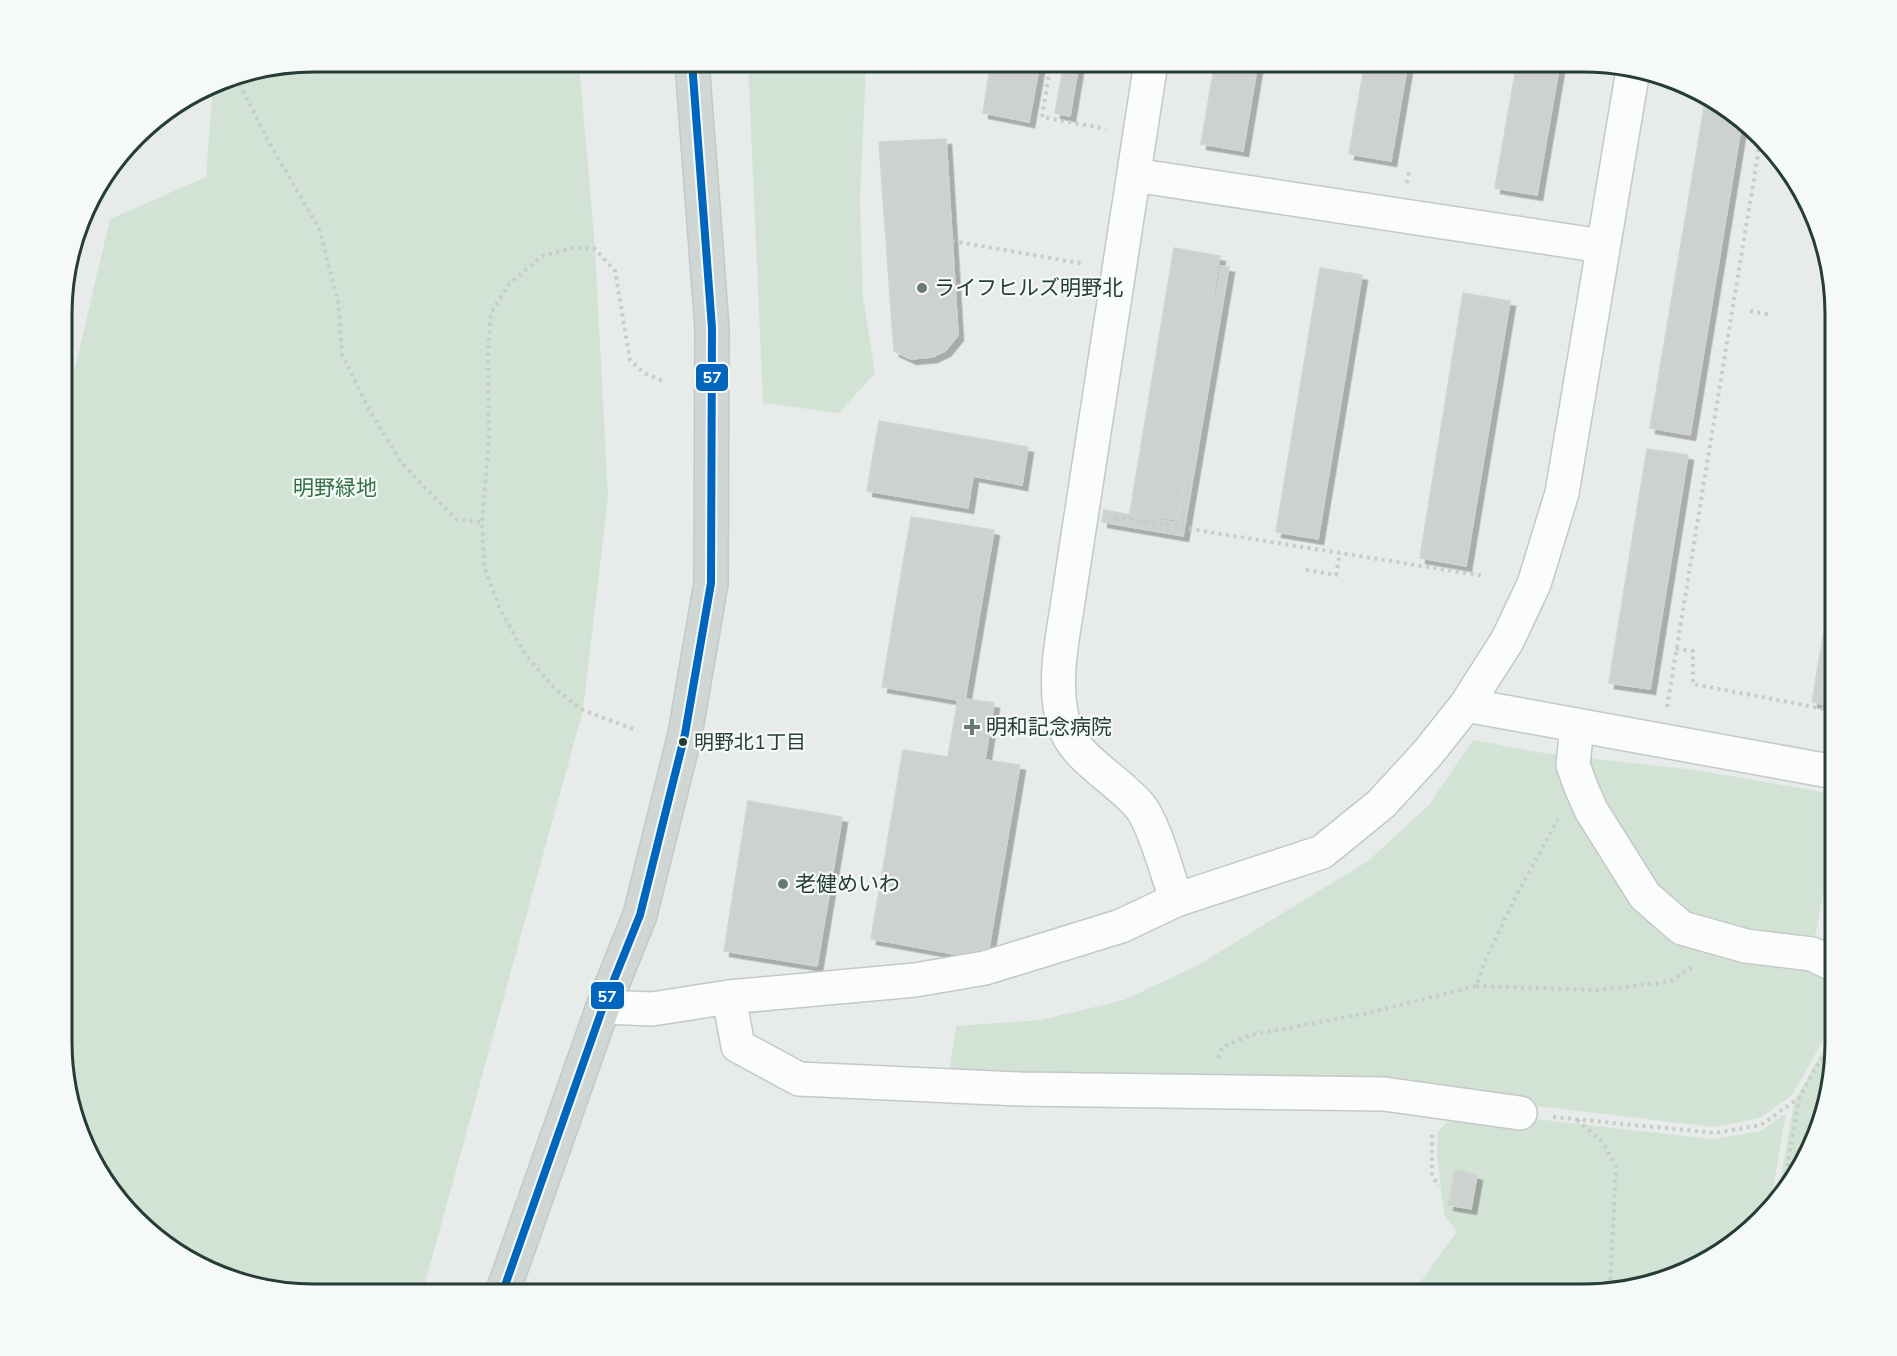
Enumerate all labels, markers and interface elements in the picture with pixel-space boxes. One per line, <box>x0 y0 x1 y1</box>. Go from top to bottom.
place label: ライフヒルズ明野北 <box>934 274 1123 302</box>
marker: ライフヒルズ明野北 <box>915 281 929 295</box>
line badge: 57 <box>695 363 729 392</box>
text: 57 <box>702 367 722 389</box>
park label: 明野緑地 <box>293 474 377 502</box>
place label: 明和記念病院 <box>986 713 1112 741</box>
marker: 明和記念病院 <box>963 718 981 736</box>
place label: 明野北1丁目 <box>694 729 806 756</box>
marker: 明野北1丁目 <box>677 736 689 748</box>
place label: 老健めいわ <box>795 870 900 898</box>
marker: 老健めいわ <box>776 877 790 891</box>
line badge: 57 <box>590 981 625 1010</box>
text: 57 <box>597 986 617 1008</box>

